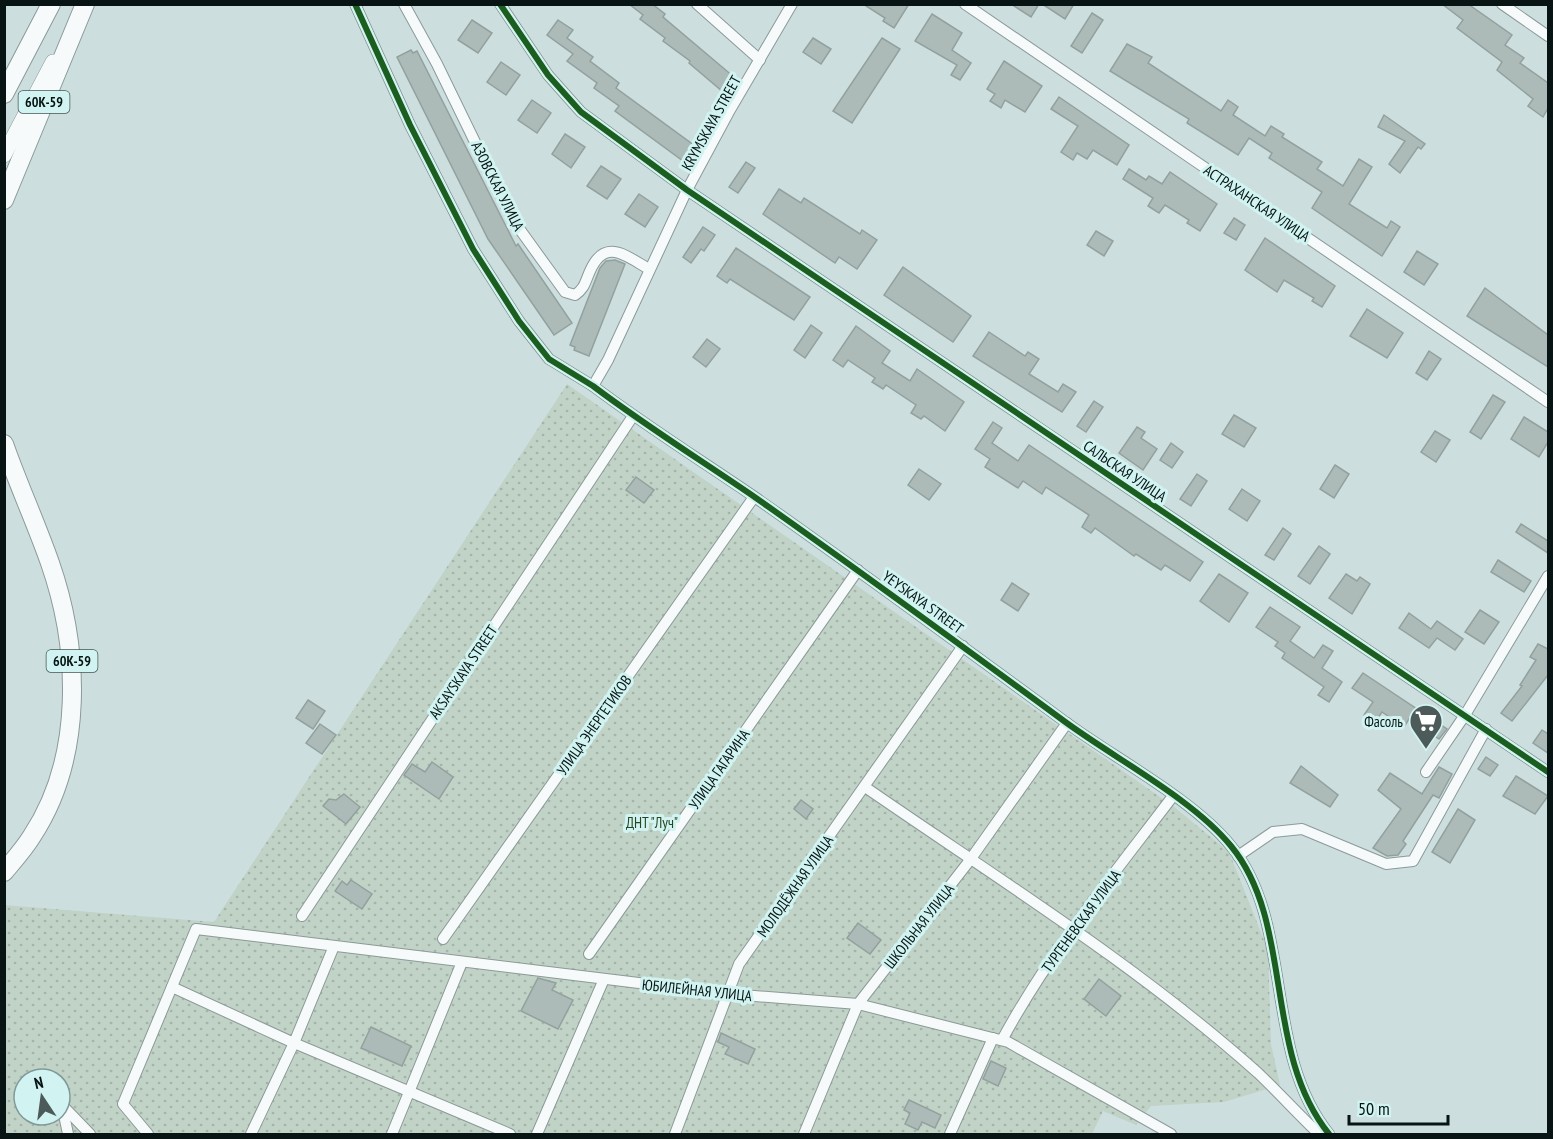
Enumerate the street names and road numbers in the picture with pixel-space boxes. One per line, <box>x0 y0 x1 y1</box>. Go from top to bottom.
street label: KRYMSKAYA STREET <box>677 72 745 174</box>
road number: 60К-59 <box>18 91 70 113</box>
street label: АЗОВСКАЯ УЛИЦА <box>467 138 529 235</box>
street label: АСТРАХАНСКАЯ УЛИЦА <box>1200 160 1314 246</box>
street label: САЛЬСКАЯ УЛИЦА <box>1080 436 1171 506</box>
street label: YEYSKAYA STREET <box>879 566 967 638</box>
street label: AKSAYSKAYA STREET <box>425 621 502 723</box>
road number: 60К-59 <box>46 650 98 672</box>
street label: УЛИЦА ЭНЕРГЕТИКОВ <box>552 671 636 779</box>
street label: УЛИЦА ГАГАРИНА <box>684 724 754 813</box>
street label: МОЛОДЁЖНАЯ УЛИЦА <box>753 831 838 941</box>
street label: ТУРГЕНЕВСКАЯ УЛИЦА <box>1037 865 1125 976</box>
street label: ШКОЛЬНАЯ УЛИЦА <box>880 879 959 972</box>
street label: ЮБИЛЕЙНАЯ УЛИЦА <box>641 975 754 1005</box>

